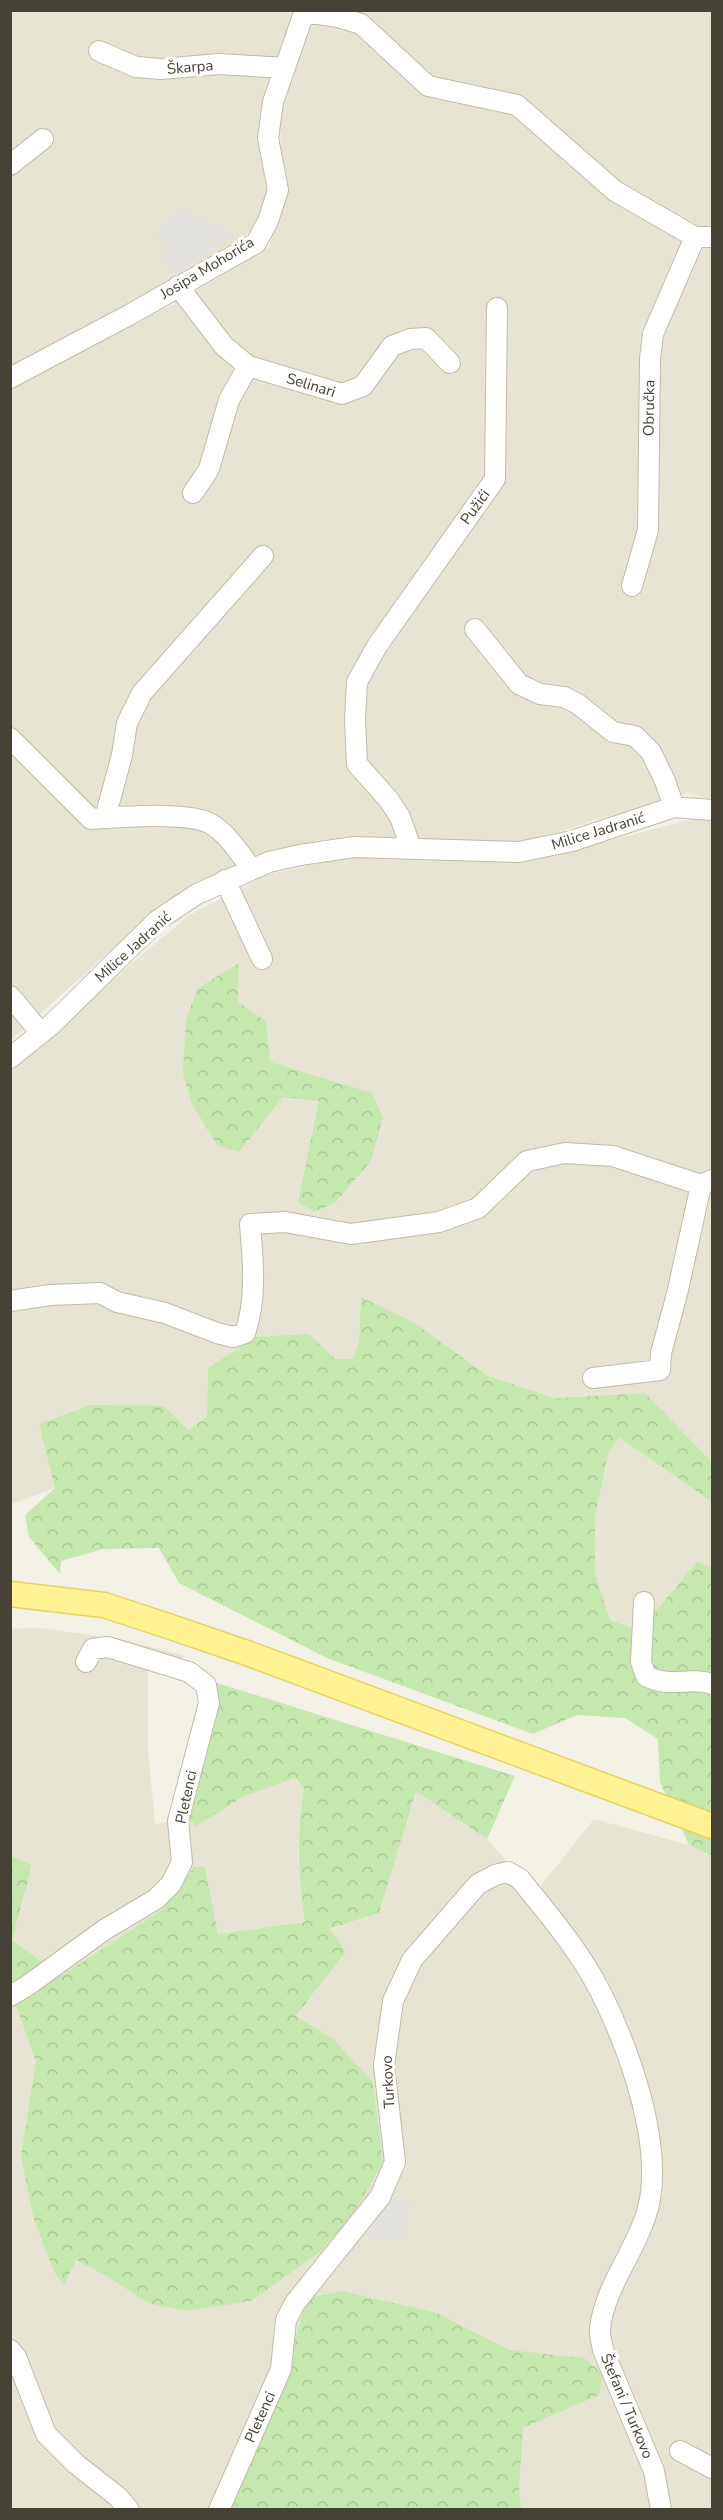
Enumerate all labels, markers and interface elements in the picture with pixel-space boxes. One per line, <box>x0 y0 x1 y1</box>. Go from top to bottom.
street label: Škarpa <box>166 54 214 79</box>
street label: Josipa Mohorića <box>155 232 258 304</box>
street label: Selinari <box>284 368 338 402</box>
street label: Obručka <box>639 380 659 436</box>
street label: Pužići <box>456 485 494 529</box>
street label: Milice Jadranić <box>549 807 647 855</box>
street label: Milice Jadranić <box>90 907 176 987</box>
street label: Pletenci <box>171 1769 201 1825</box>
street label: Turkovo <box>377 2055 399 2109</box>
street label: Štefani / Turkovo <box>596 2350 659 2462</box>
street label: Pletenci <box>240 2388 280 2446</box>

